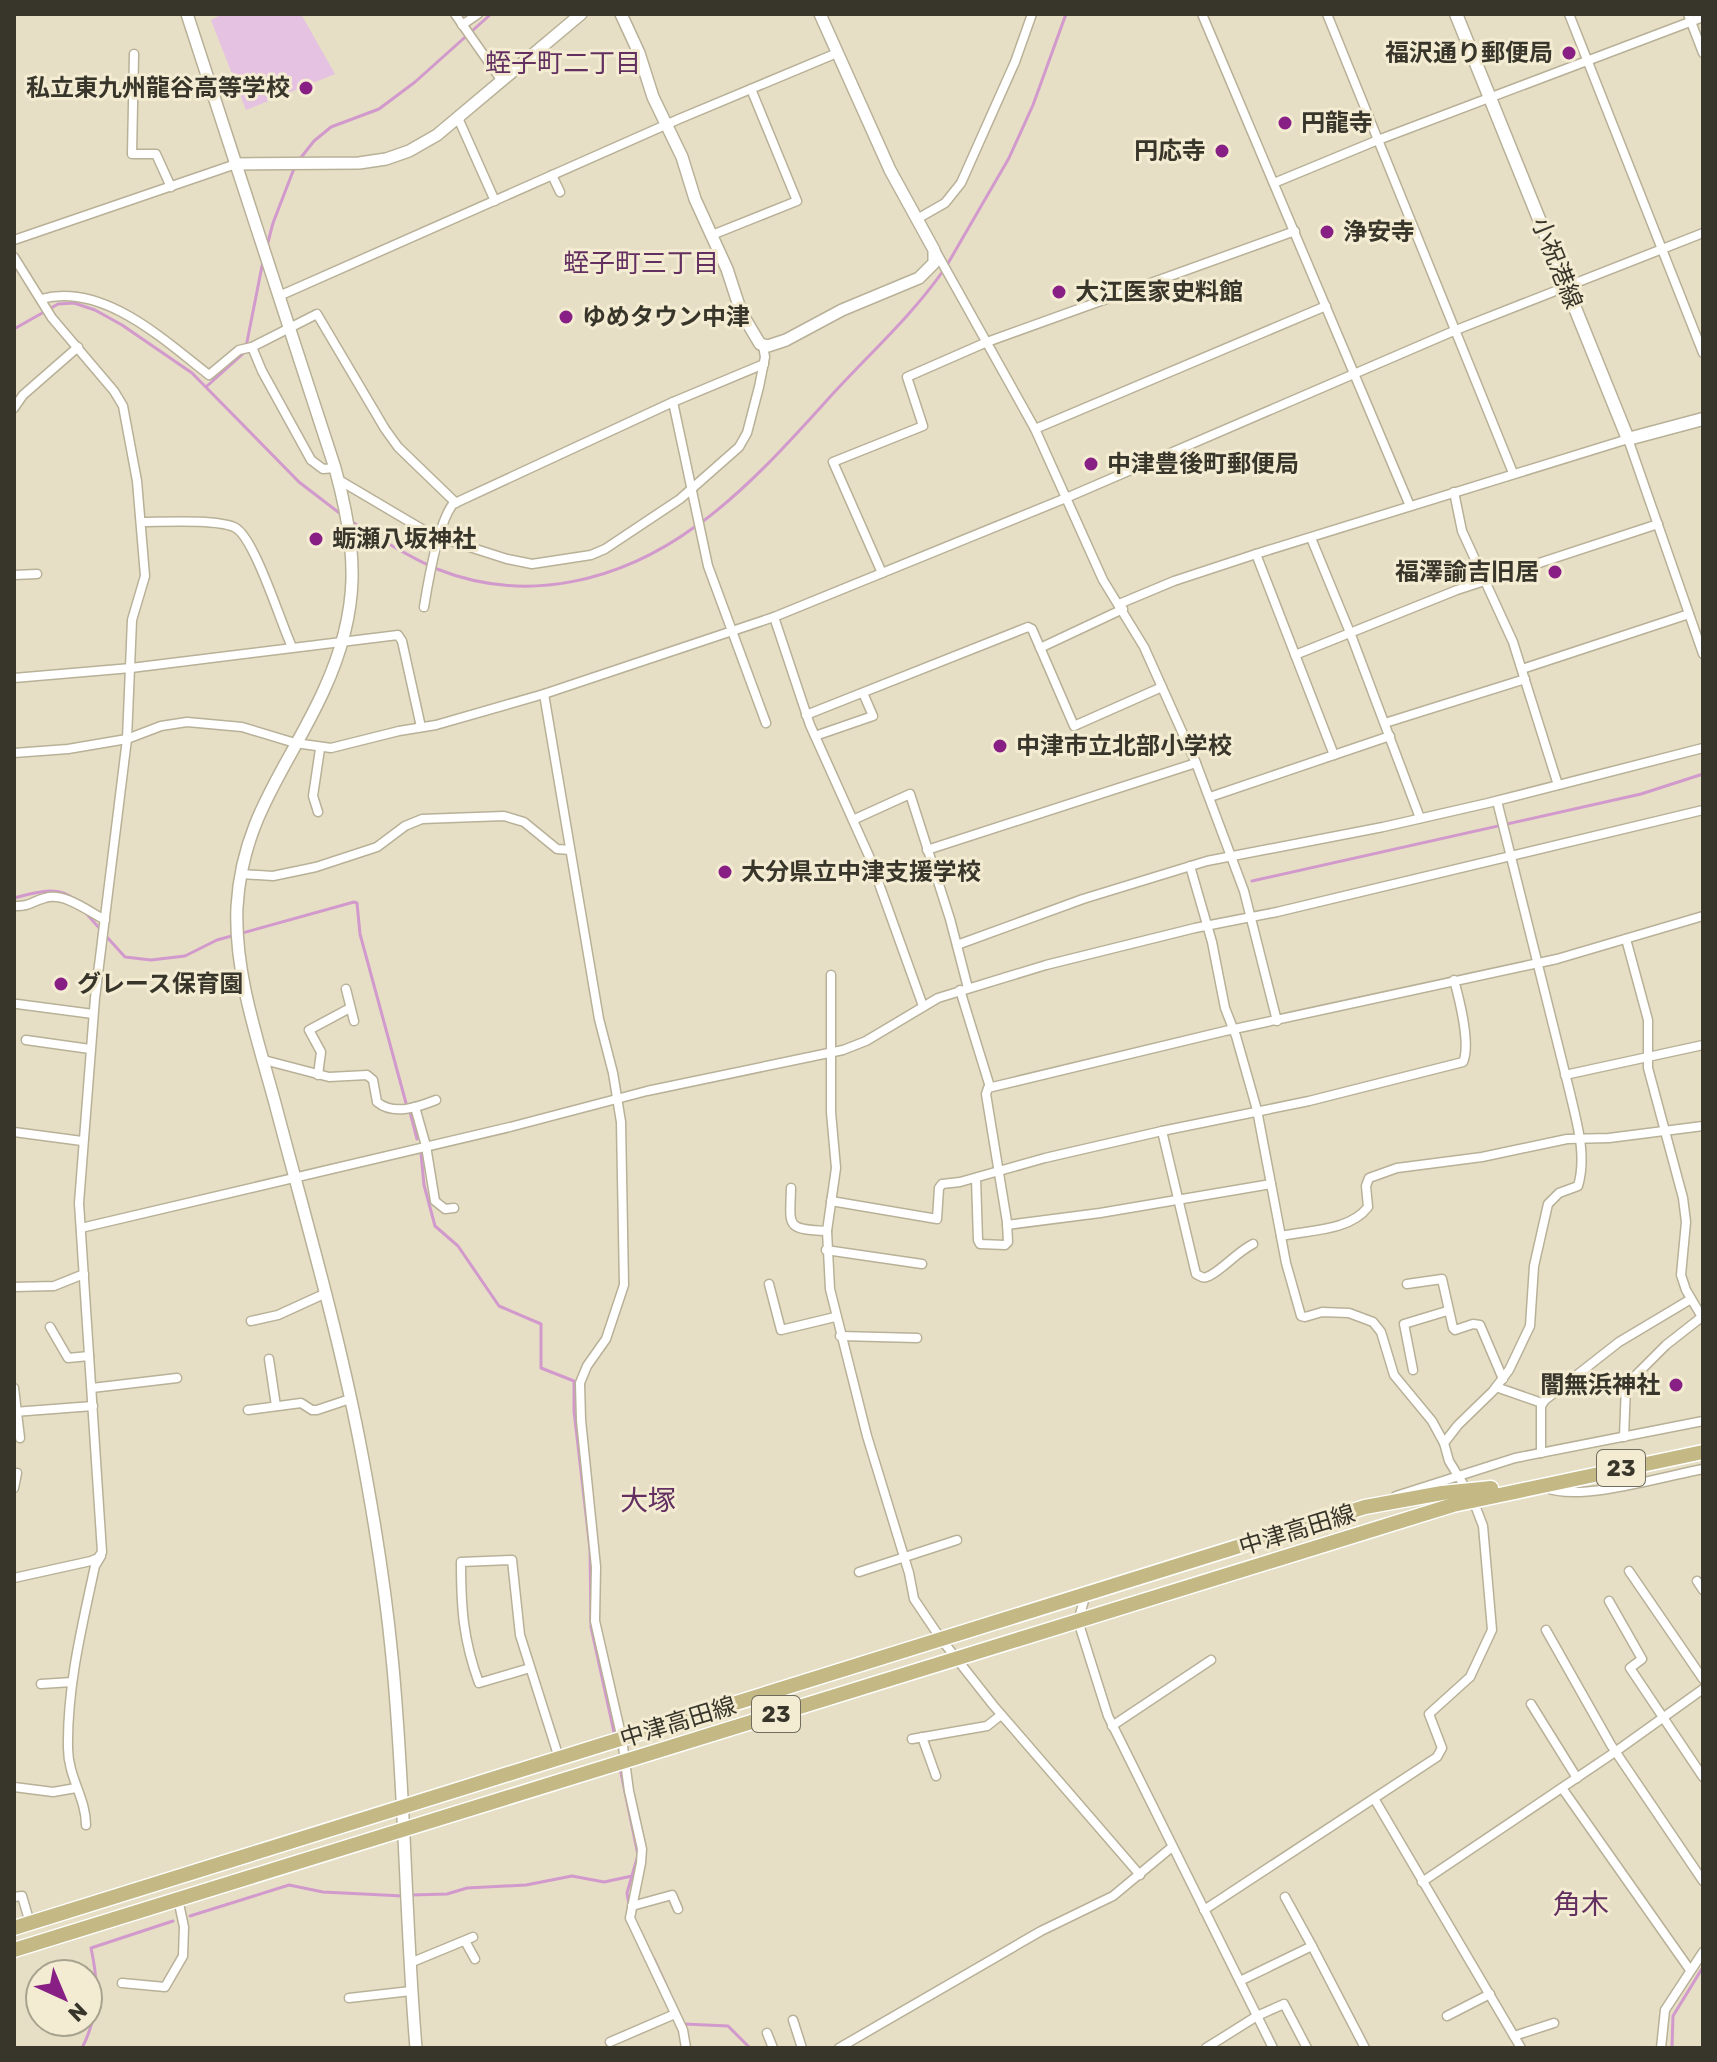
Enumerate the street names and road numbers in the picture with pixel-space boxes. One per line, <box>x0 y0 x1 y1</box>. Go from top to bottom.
street label: 小祝港線 <box>1526 213 1588 313</box>
road number: 23 <box>1597 1450 1645 1486</box>
street label: 中津高田線 <box>1236 1499 1358 1561</box>
street label: 中津高田線 <box>617 1691 739 1753</box>
road number: 23 <box>752 1696 800 1732</box>

